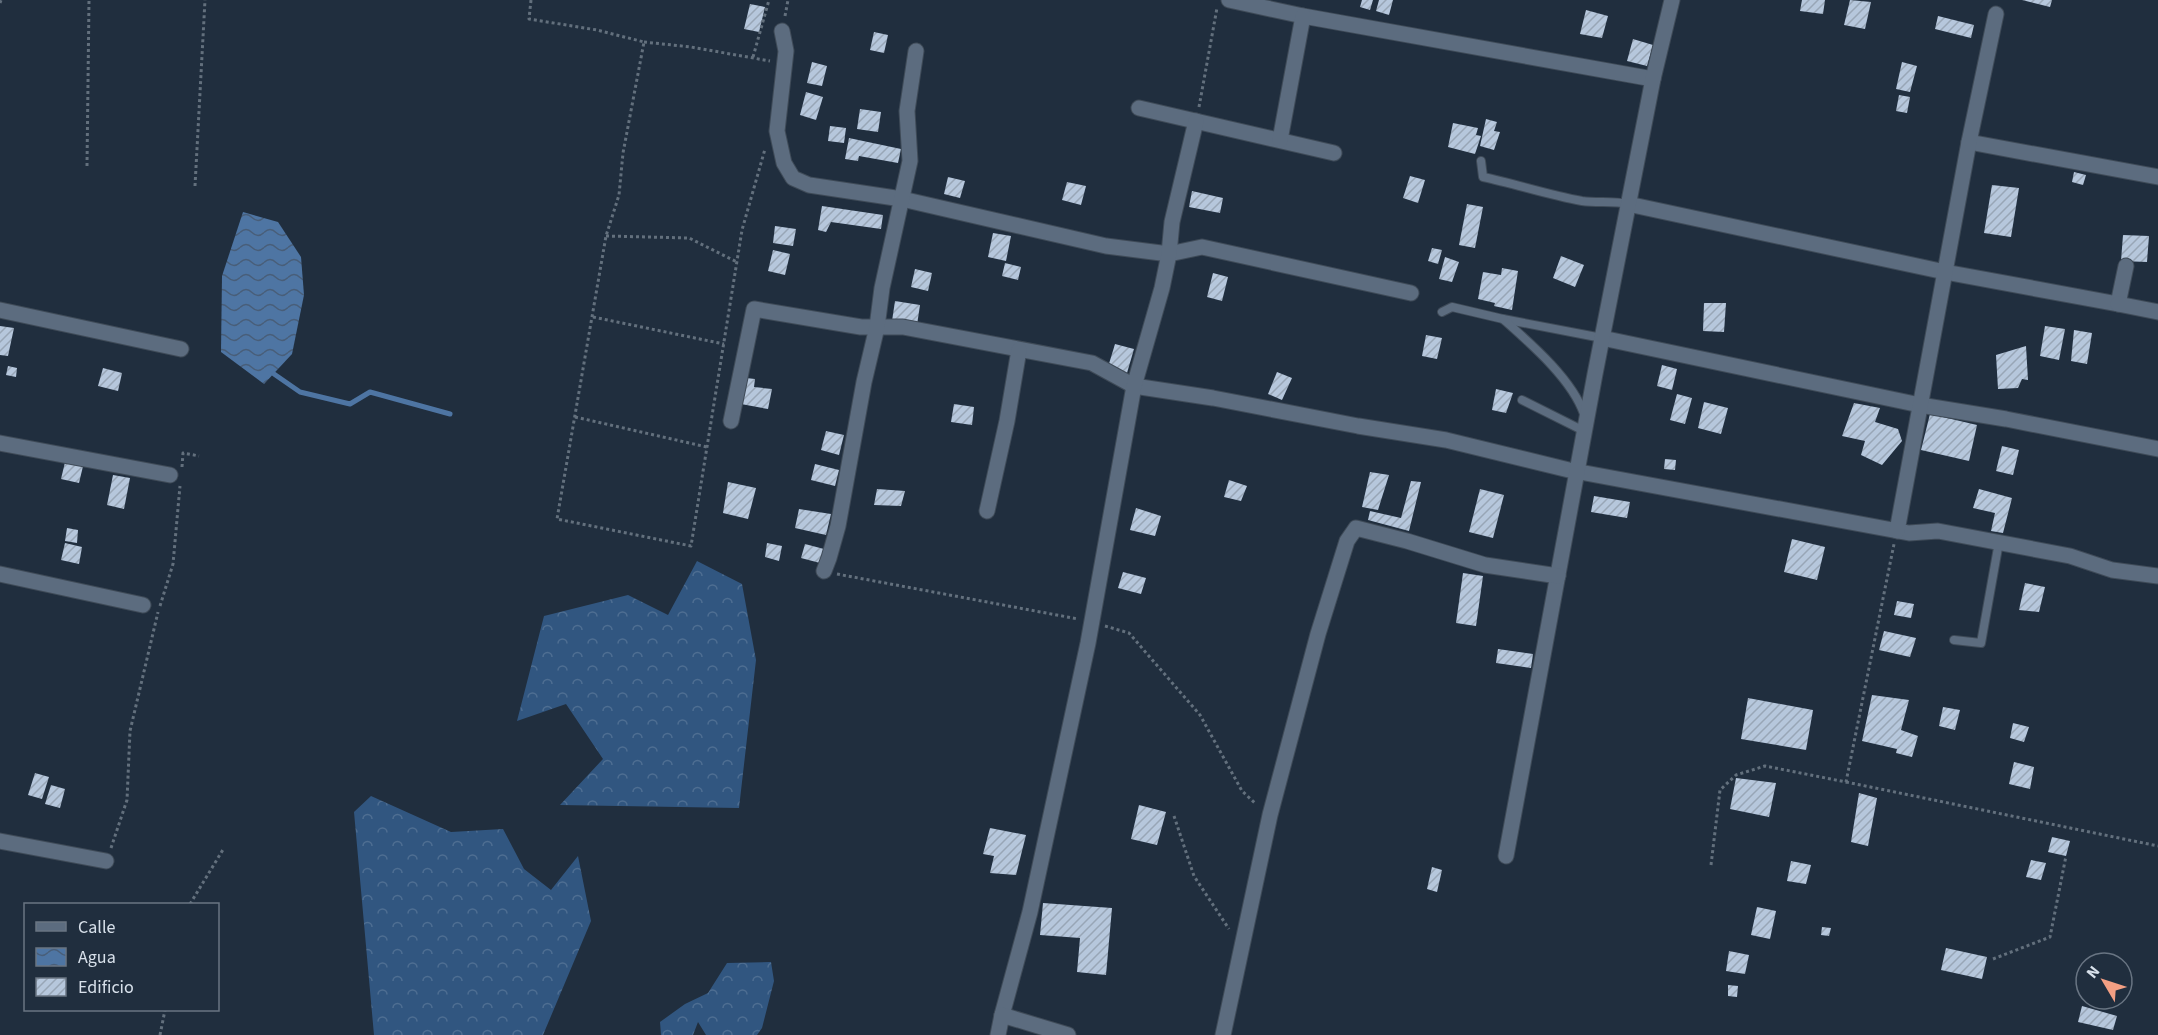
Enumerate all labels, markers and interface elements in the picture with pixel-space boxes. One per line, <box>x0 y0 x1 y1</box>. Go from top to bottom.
legend <box>24 903 219 1011</box>
text: Calle <box>78 915 116 940</box>
text: Agua <box>78 945 116 970</box>
north arrow <box>2074 951 2134 1011</box>
text: N <box>2081 961 2105 983</box>
text: Edificio <box>78 975 134 1000</box>

